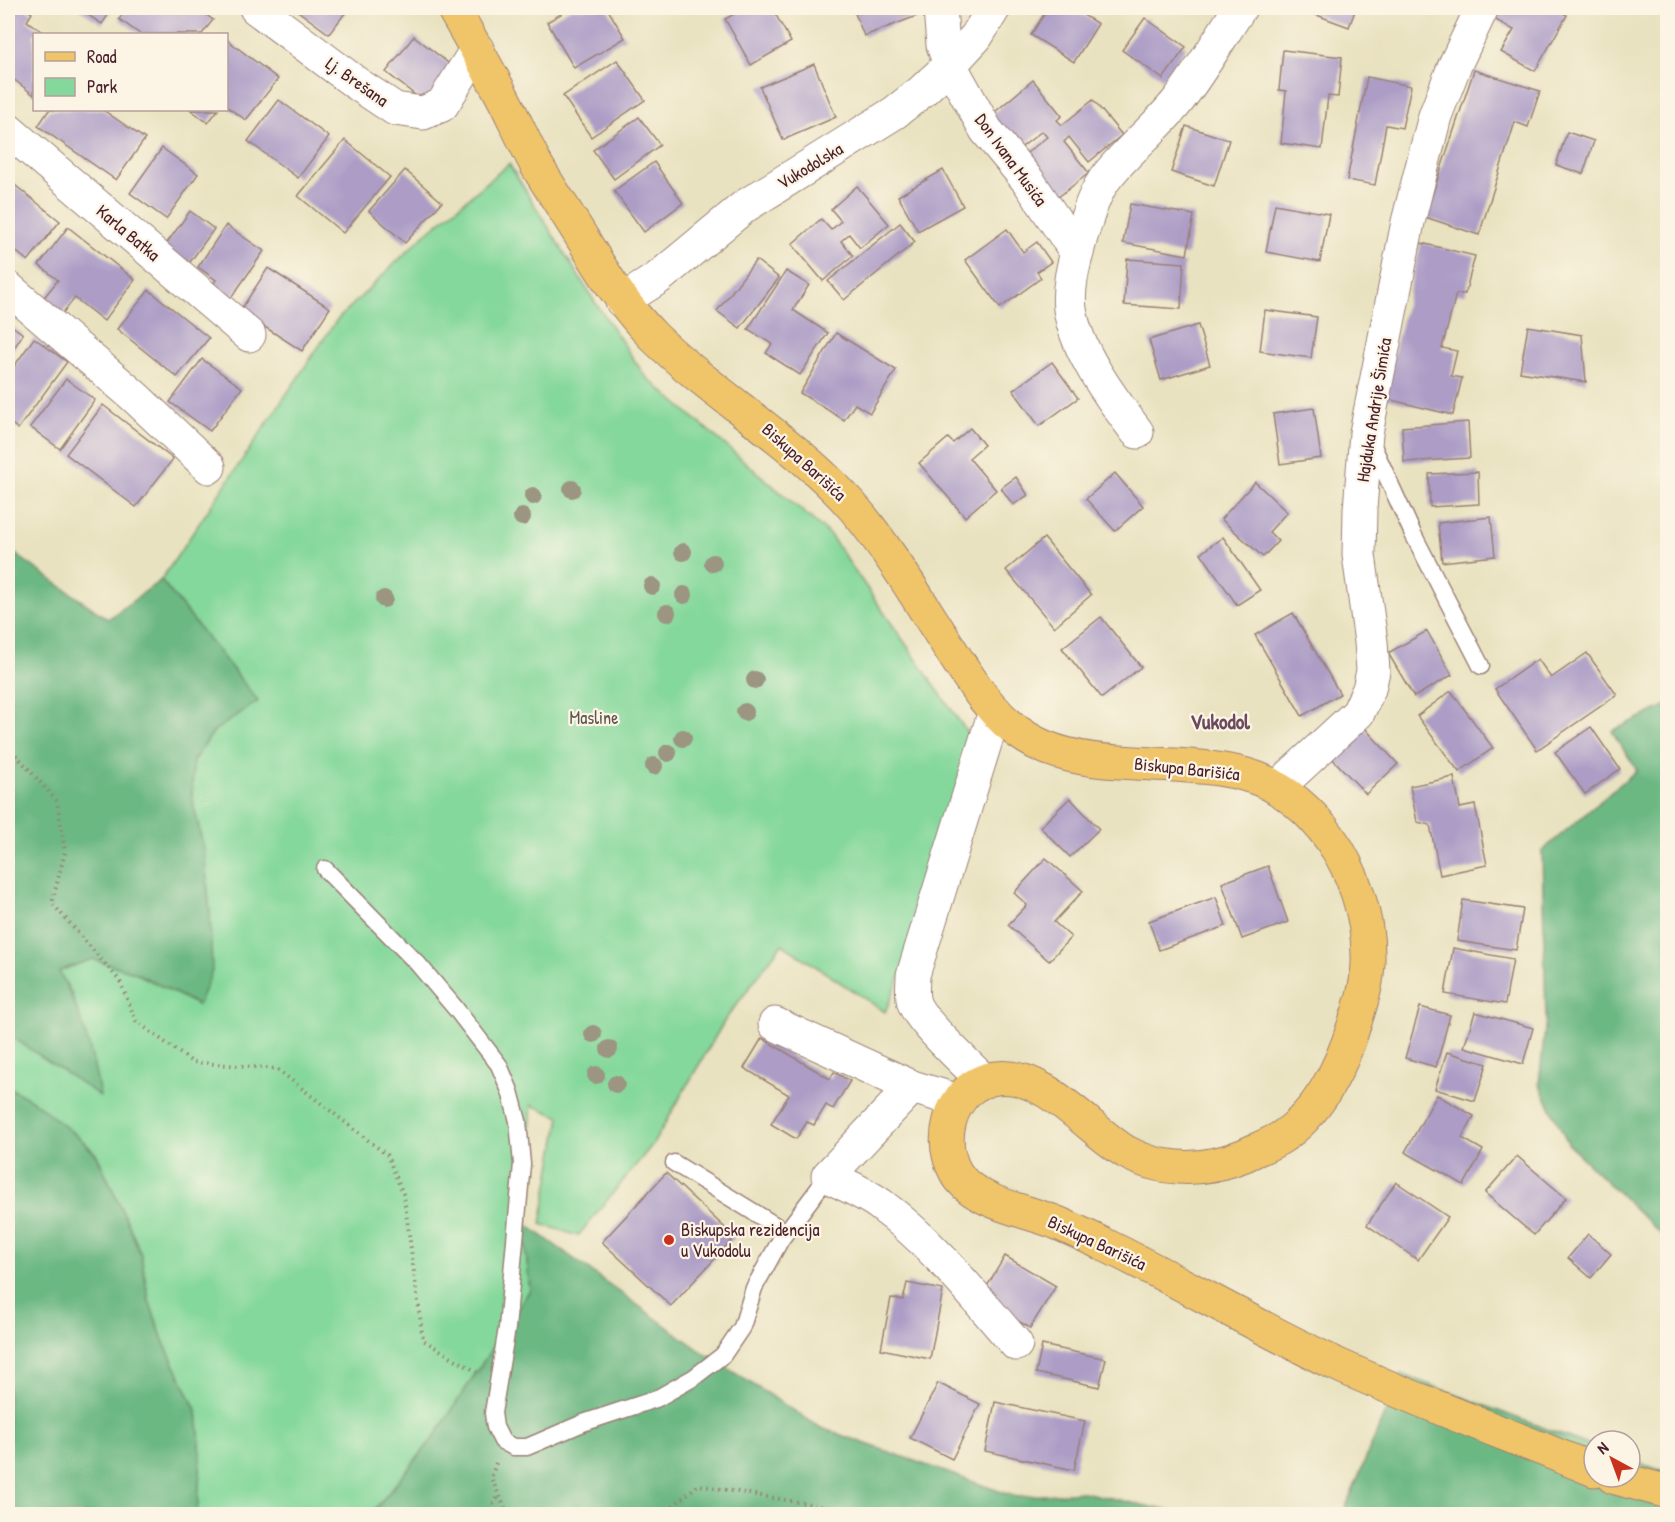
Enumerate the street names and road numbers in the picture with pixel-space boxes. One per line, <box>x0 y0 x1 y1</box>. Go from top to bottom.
street label: Lj. Brešana <box>321 51 394 112</box>
street label: Don Ivana Musića <box>969 108 1053 211</box>
street label: Vukodolska <box>772 136 847 195</box>
street label: Karla Batka <box>91 199 166 267</box>
street label: Hajduka Andrije Šimića <box>1350 336 1397 484</box>
street label: Biskupa Barišića <box>757 417 852 506</box>
street label: Biskupa Barišića <box>1133 751 1241 786</box>
street label: Biskupa Barišića <box>1044 1209 1150 1276</box>

